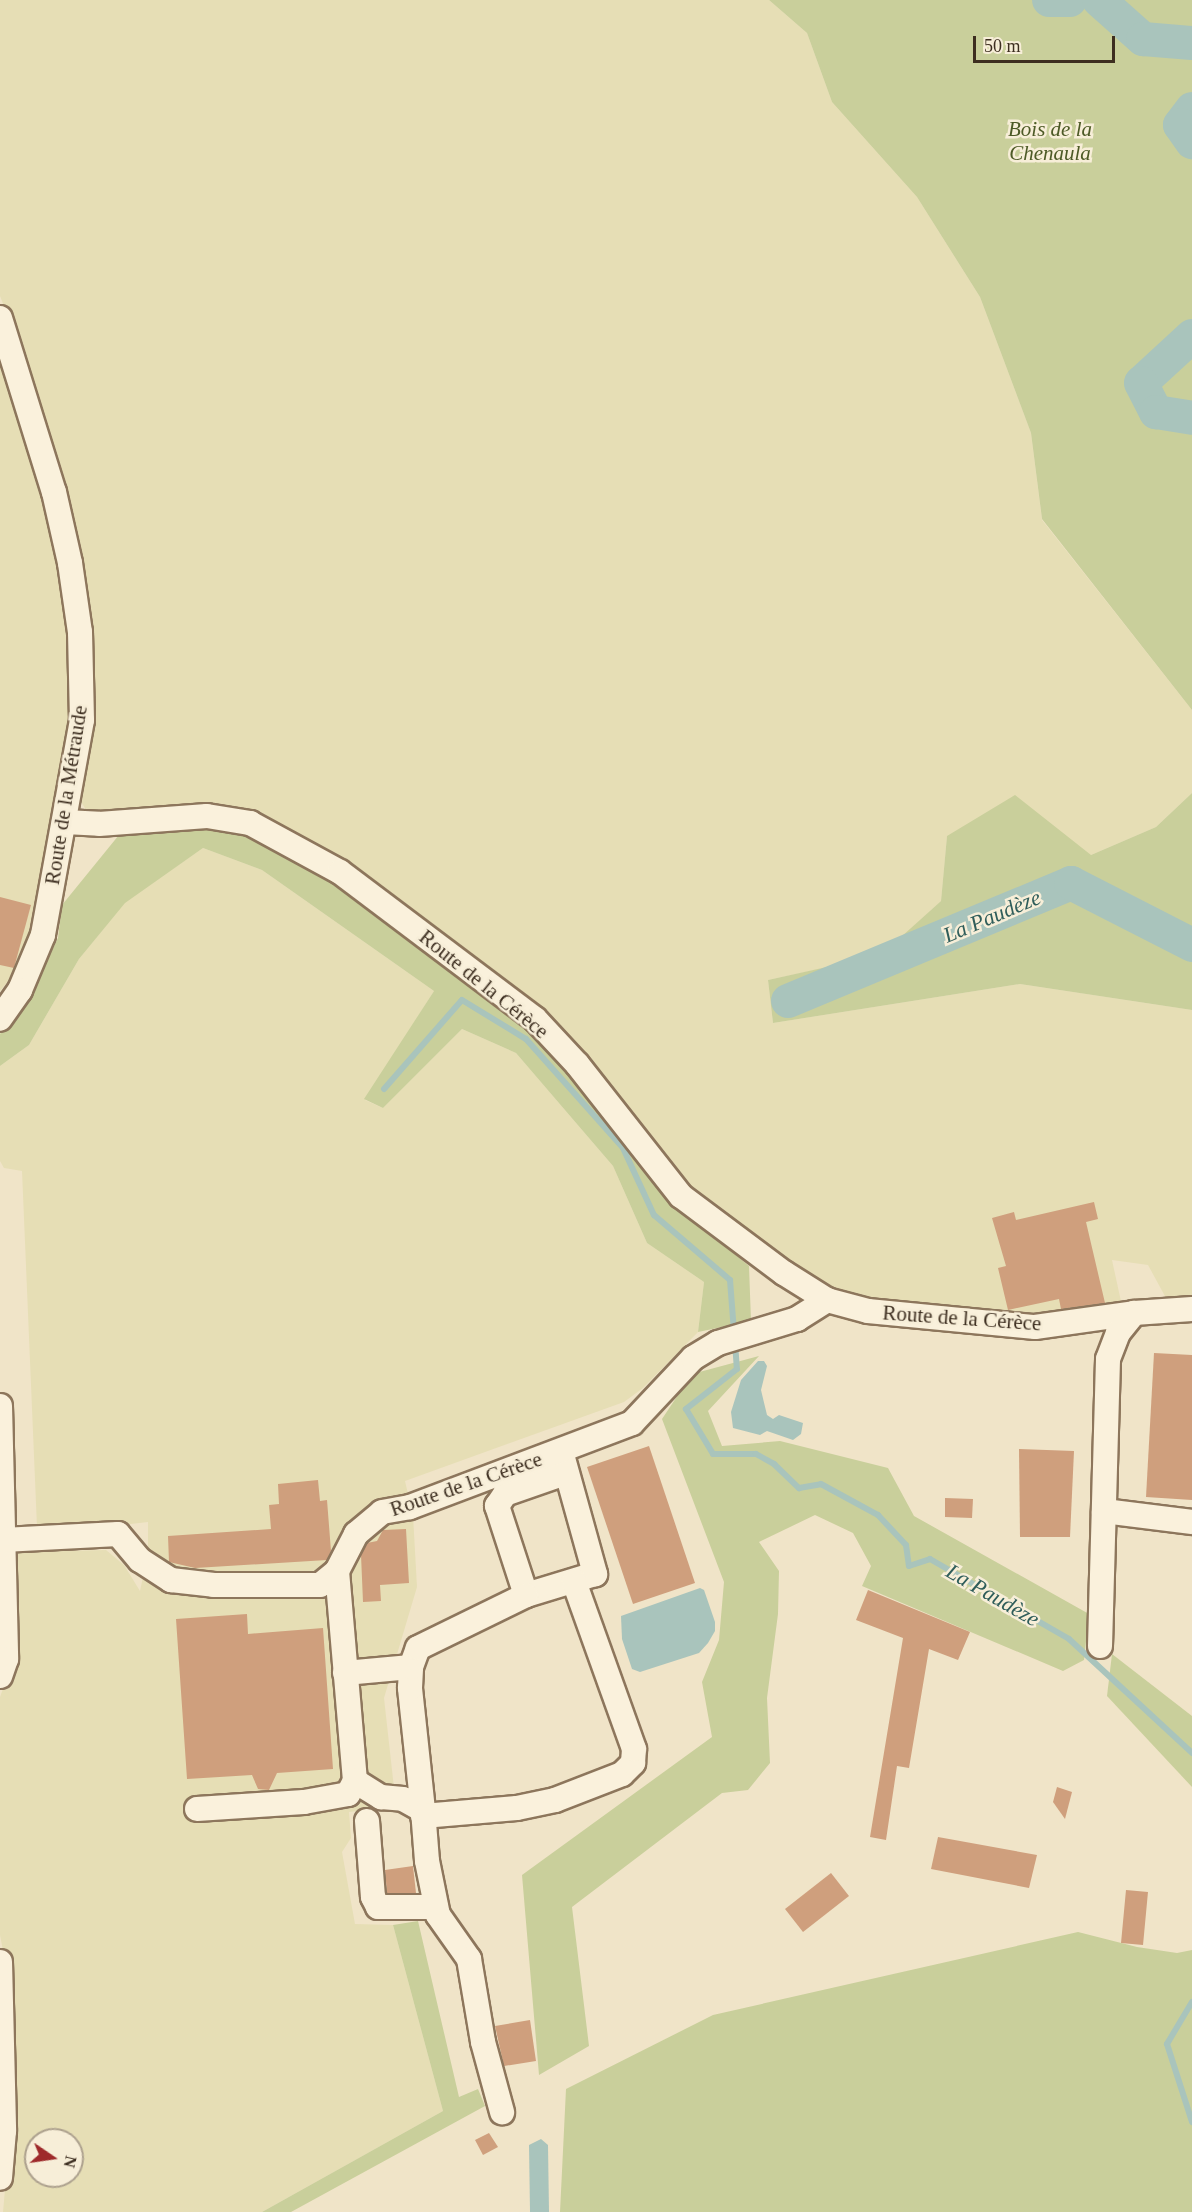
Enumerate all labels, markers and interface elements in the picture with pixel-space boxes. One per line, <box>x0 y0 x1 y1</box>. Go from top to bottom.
scale bar <box>976 24 1118 62</box>
text: 50 m <box>984 36 1021 56</box>
park label: Bois de la Chenaula <box>1008 116 1092 166</box>
street label: Route de la Métraude <box>39 703 93 887</box>
water label: La Paudèze <box>939 884 1045 948</box>
street label: Route de la Cérèce <box>414 924 554 1044</box>
street label: Route de la Cérèce <box>882 1300 1042 1336</box>
street label: Route de la Cérèce <box>387 1446 545 1522</box>
water label: La Paudèze <box>942 1558 1044 1632</box>
north arrow <box>24 2128 84 2188</box>
text: N <box>60 2154 80 2169</box>

